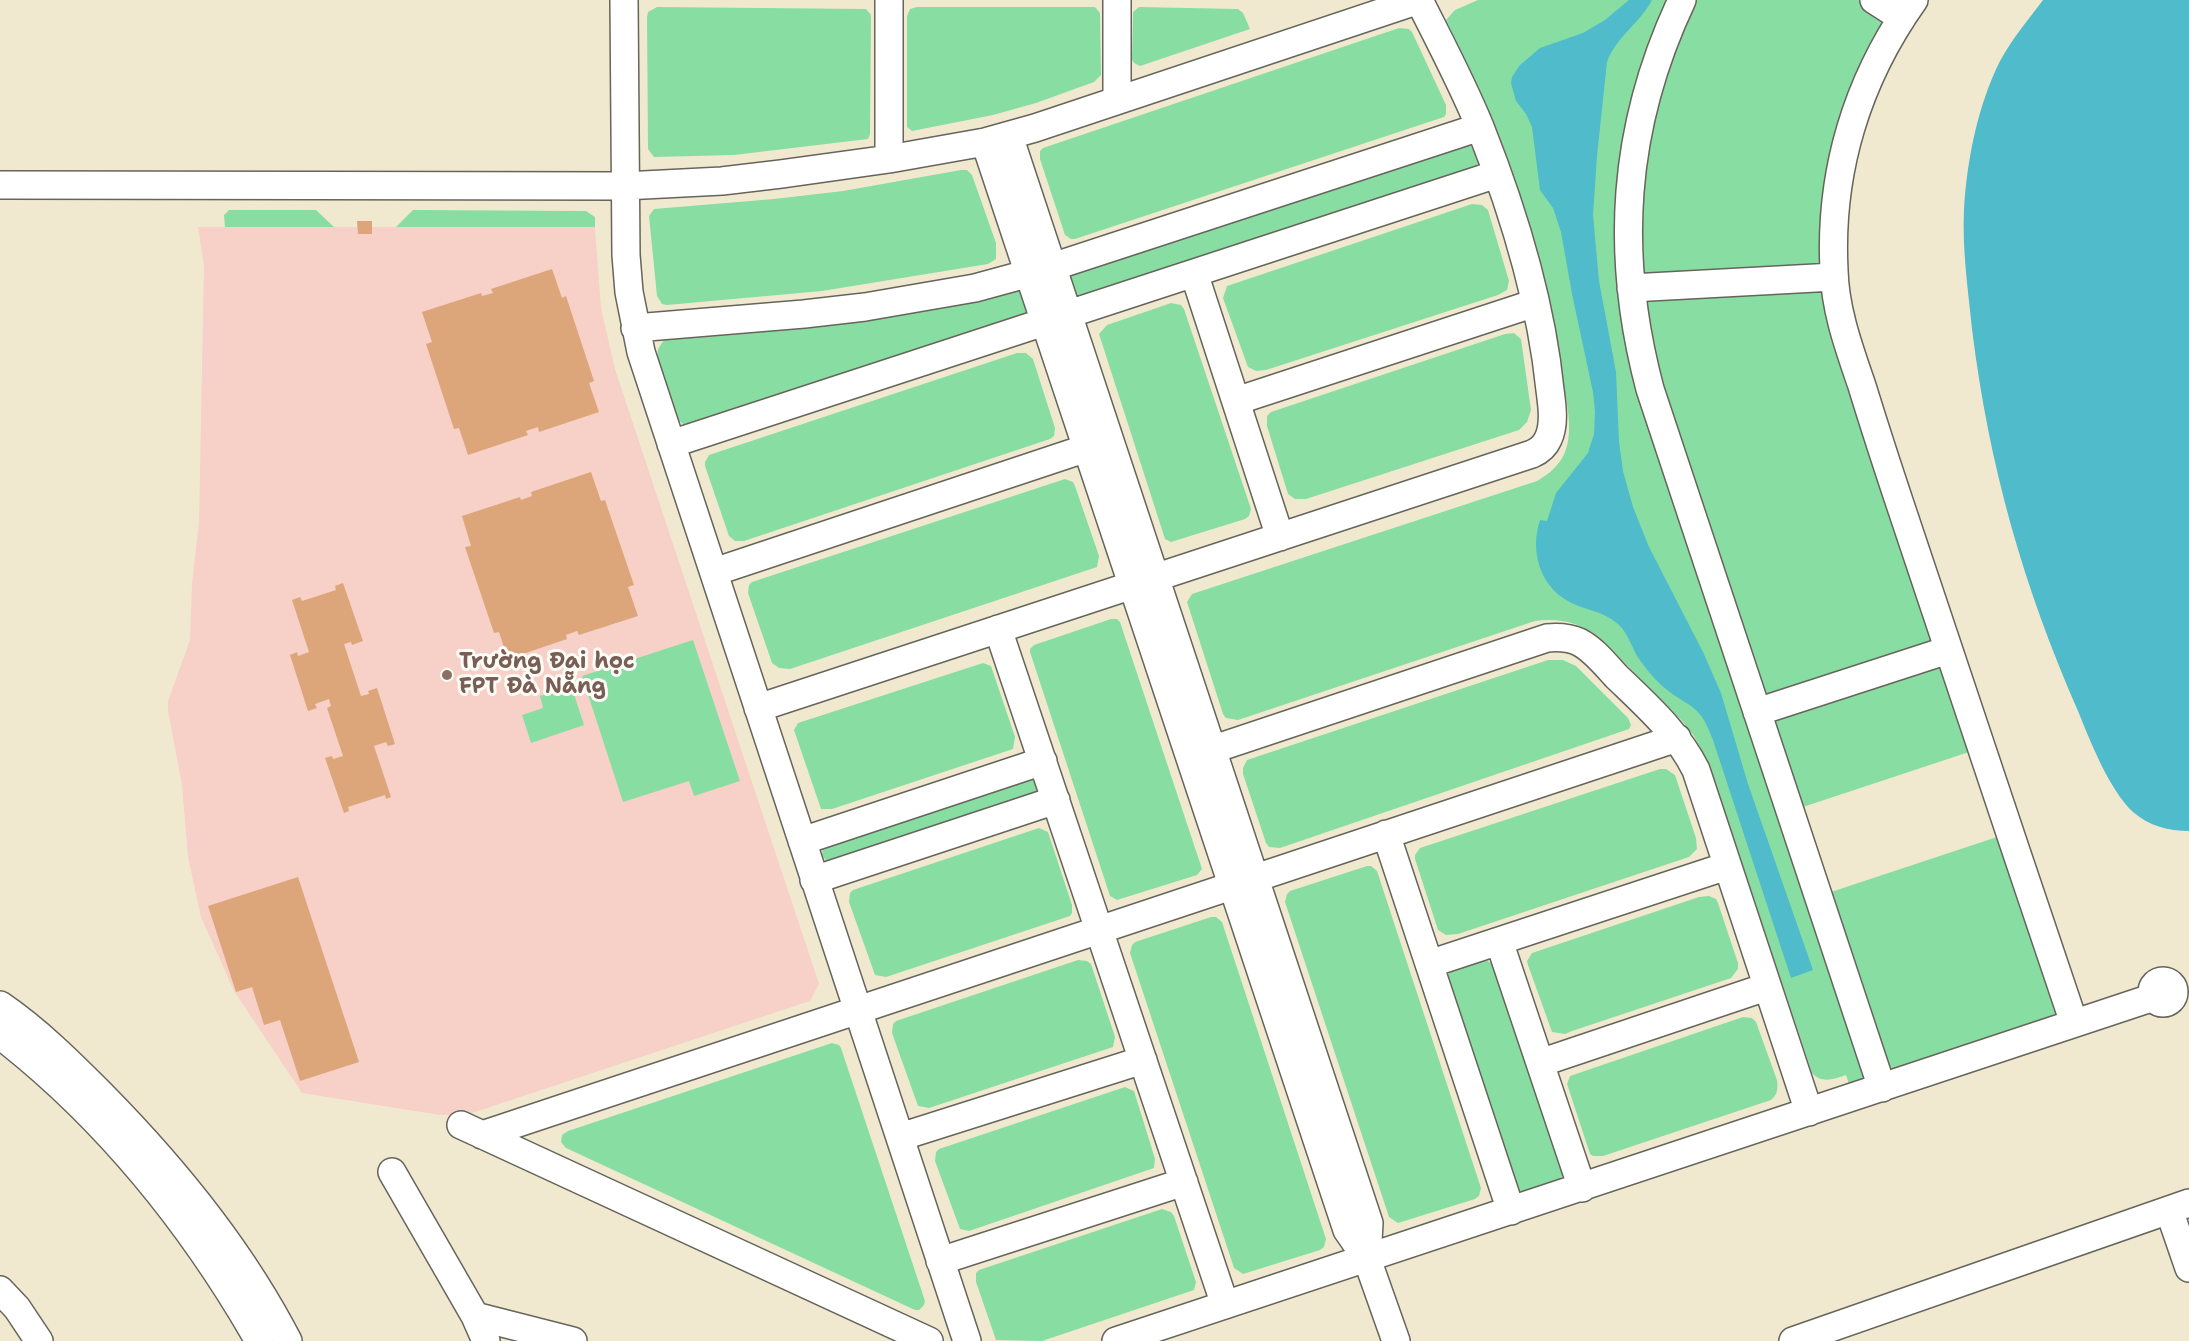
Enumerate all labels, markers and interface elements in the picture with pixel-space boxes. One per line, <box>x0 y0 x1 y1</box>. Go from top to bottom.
place label: Trường Đại học FPT Đà Nẵng <box>459 649 635 700</box>
marker: Trường Đại học FPT Đà Nẵng <box>440 668 454 682</box>

